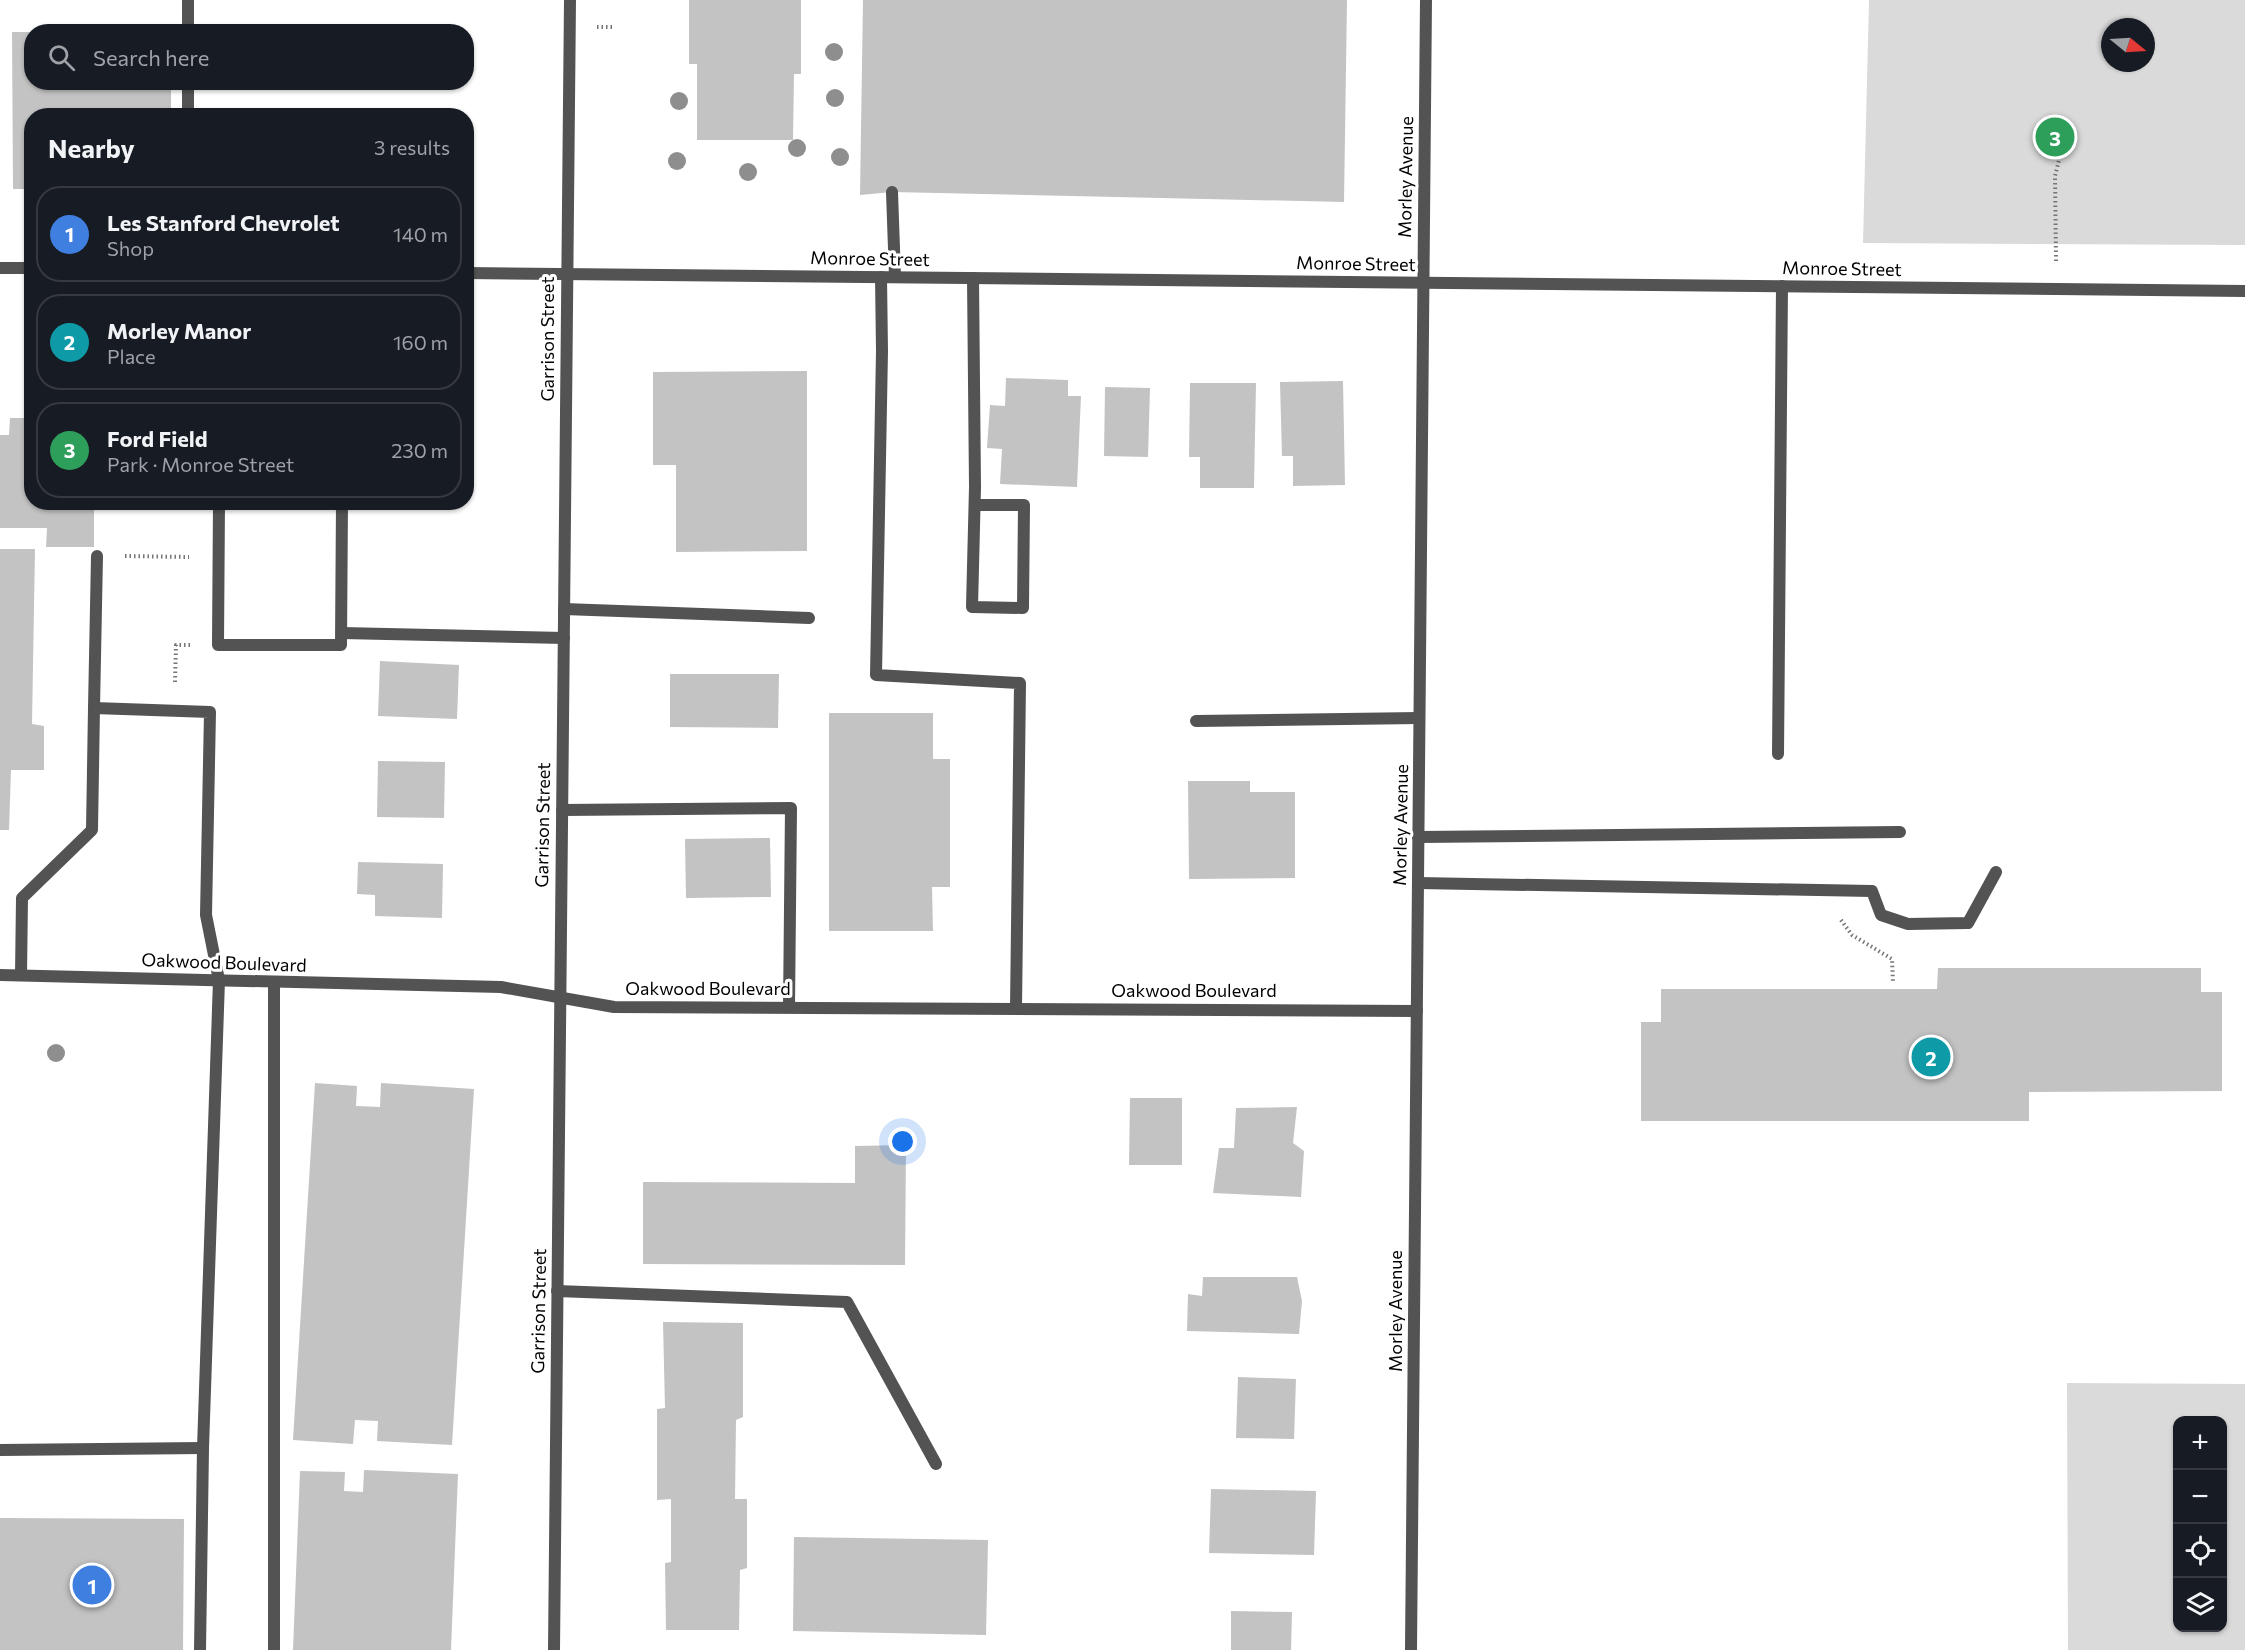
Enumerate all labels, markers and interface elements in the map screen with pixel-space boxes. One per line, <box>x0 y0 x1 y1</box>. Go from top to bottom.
north arrow <box>2101 18 2155 72</box>
search box <box>24 24 474 90</box>
icon: search <box>45 41 78 74</box>
text: Search here <box>93 44 209 71</box>
pin: 3 <box>2036 114 2074 160</box>
street label: Morley Avenue <box>1393 116 1417 238</box>
text: Nearby <box>48 132 135 163</box>
text: 3 results <box>374 135 450 159</box>
text: Les Stanford Chevrolet <box>107 209 340 236</box>
text: 1 <box>65 222 74 246</box>
text: 140 m <box>393 222 448 246</box>
text: Shop <box>107 236 154 260</box>
street label: Monroe Street <box>810 246 930 270</box>
street label: Monroe Street <box>1296 251 1416 275</box>
street label: Monroe Street <box>1782 256 1902 280</box>
street label: Garrison Street <box>536 276 558 402</box>
text: Morley Manor <box>107 317 251 344</box>
text: 2 <box>64 330 75 354</box>
text: 160 m <box>393 330 448 354</box>
text: Place <box>107 344 156 368</box>
text: Ford Field <box>107 425 208 452</box>
text: 3 <box>64 438 75 462</box>
text: 230 m <box>391 438 448 462</box>
text: Park · Monroe Street <box>107 452 294 476</box>
street label: Garrison Street <box>530 762 554 888</box>
street label: Morley Avenue <box>1388 764 1412 886</box>
street label: Oakwood Boulevard <box>141 948 307 976</box>
street label: Oakwood Boulevard <box>625 977 791 999</box>
street label: Oakwood Boulevard <box>1111 979 1277 1001</box>
pin: 2 <box>1912 1034 1950 1080</box>
your location <box>888 1127 917 1156</box>
street label: Garrison Street <box>526 1248 550 1374</box>
street label: Morley Avenue <box>1384 1250 1406 1372</box>
map controls <box>2173 1416 2227 1632</box>
button: + <box>2173 1416 2227 1470</box>
button: − <box>2173 1470 2227 1524</box>
button: locate <box>2173 1524 2227 1578</box>
pin: 1 <box>72 1562 112 1608</box>
button: layers <box>2173 1578 2227 1632</box>

